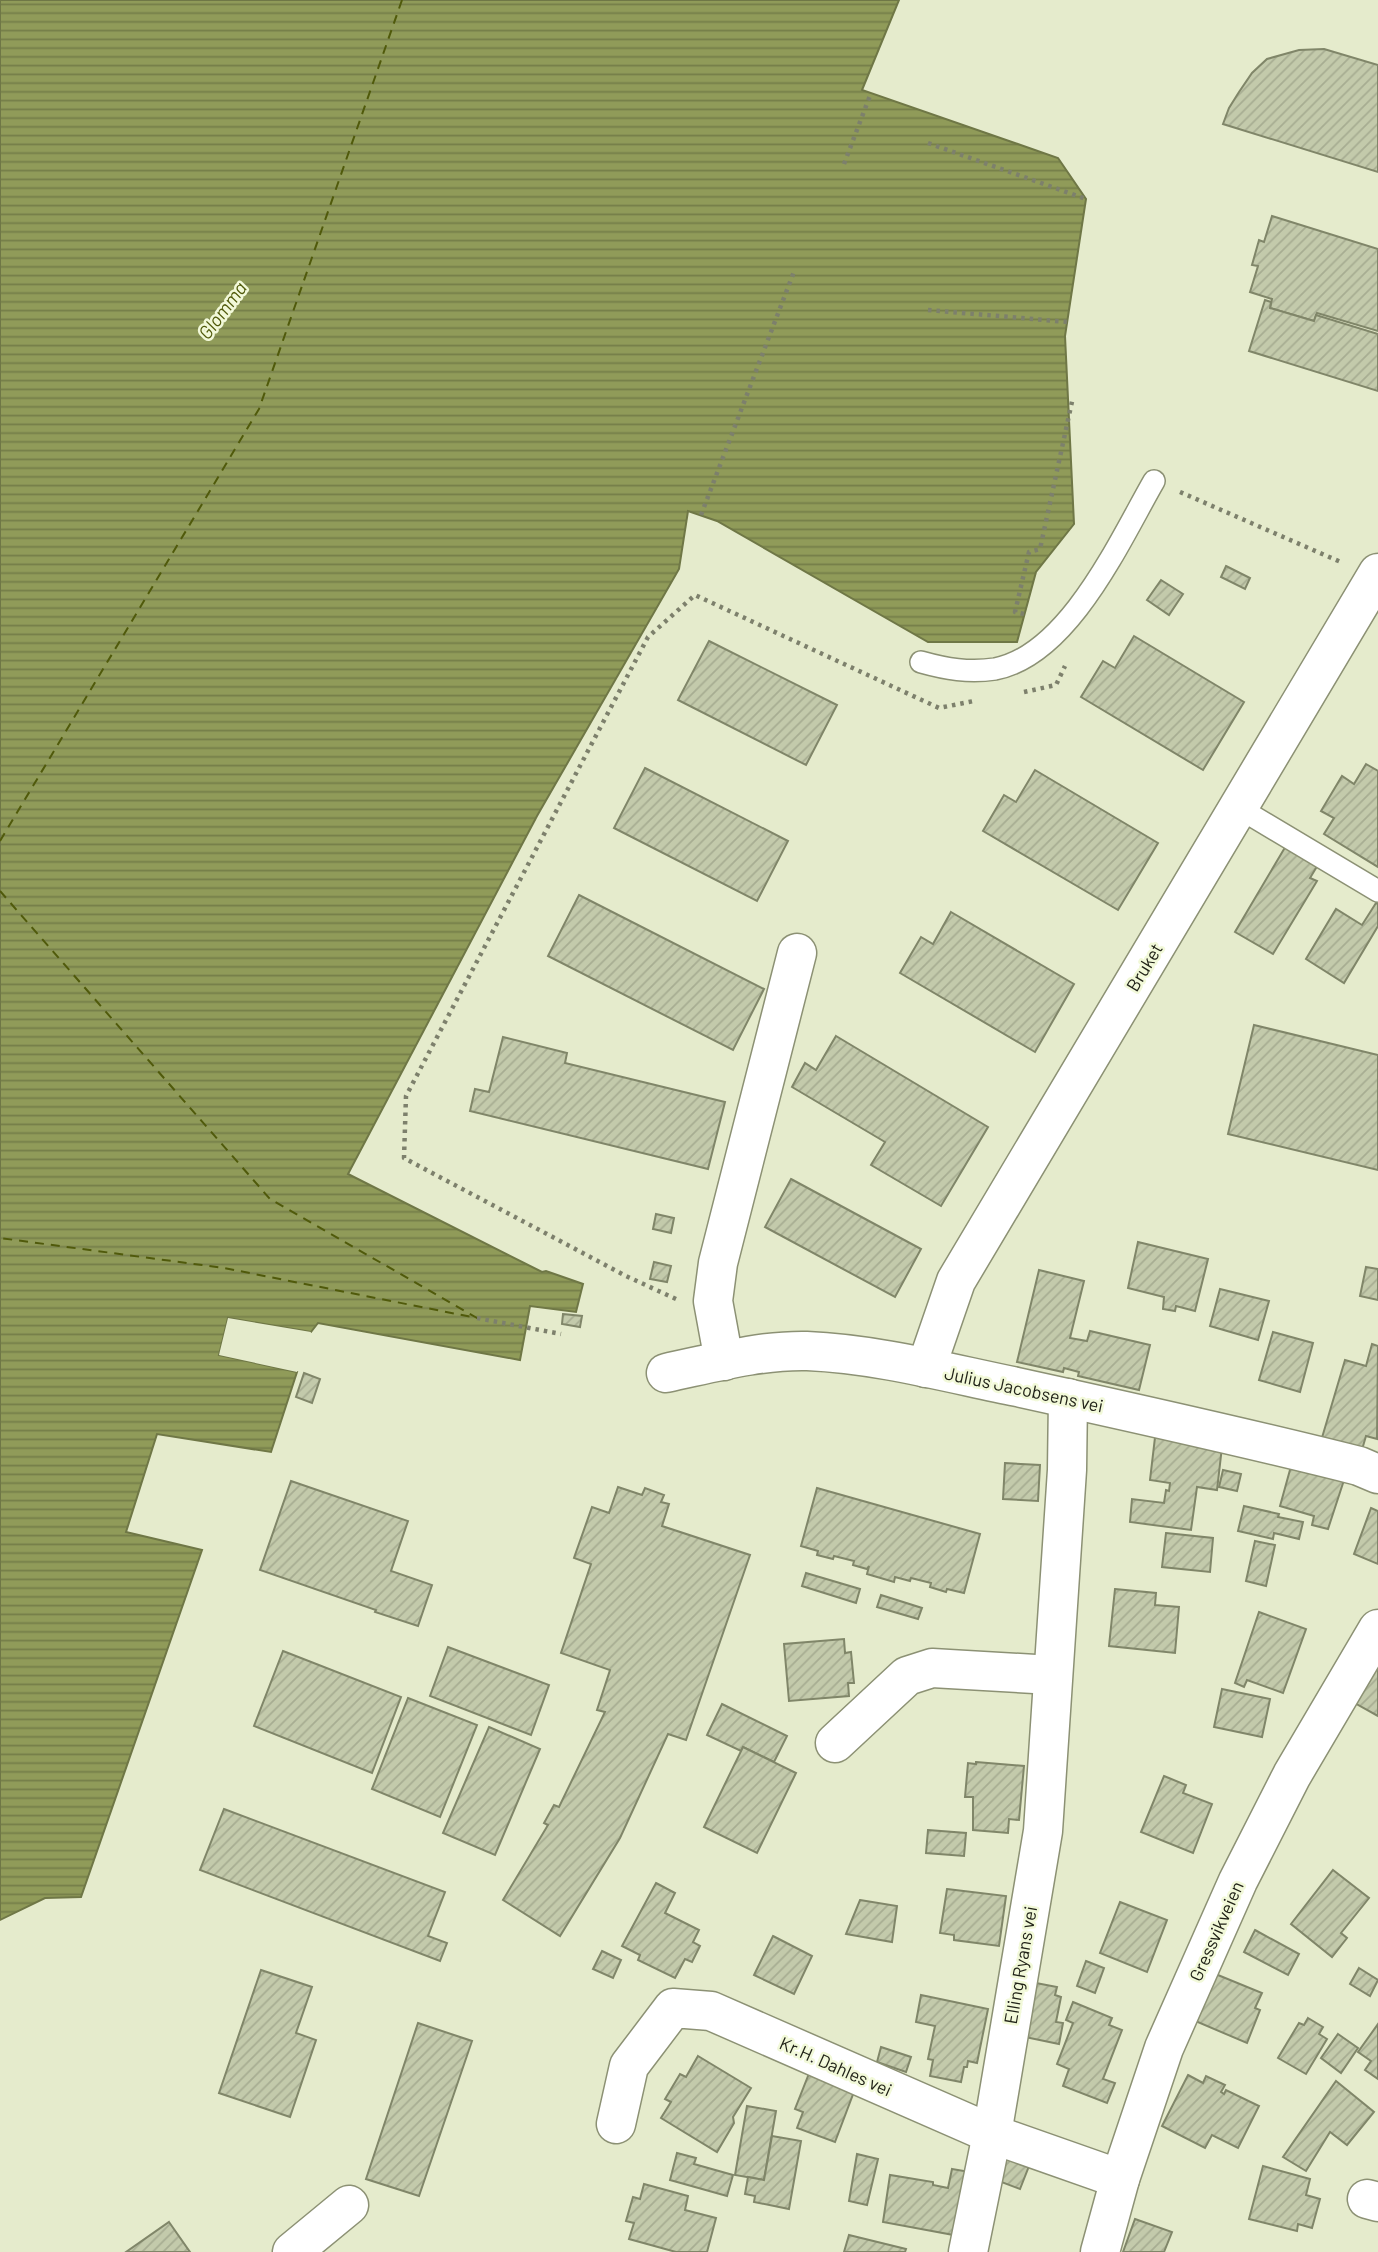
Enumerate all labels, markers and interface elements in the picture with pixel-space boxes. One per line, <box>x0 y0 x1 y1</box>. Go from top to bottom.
water label: Glomma <box>193 277 251 343</box>
street label: Bruket <box>1121 939 1167 995</box>
street label: Julius Jacobsens vei <box>943 1361 1105 1417</box>
street label: Gressvikveien <box>1184 1878 1248 1984</box>
street label: Elling Ryans vei <box>999 1904 1041 2026</box>
street label: Kr.H. Dahles vei <box>776 2031 896 2101</box>

